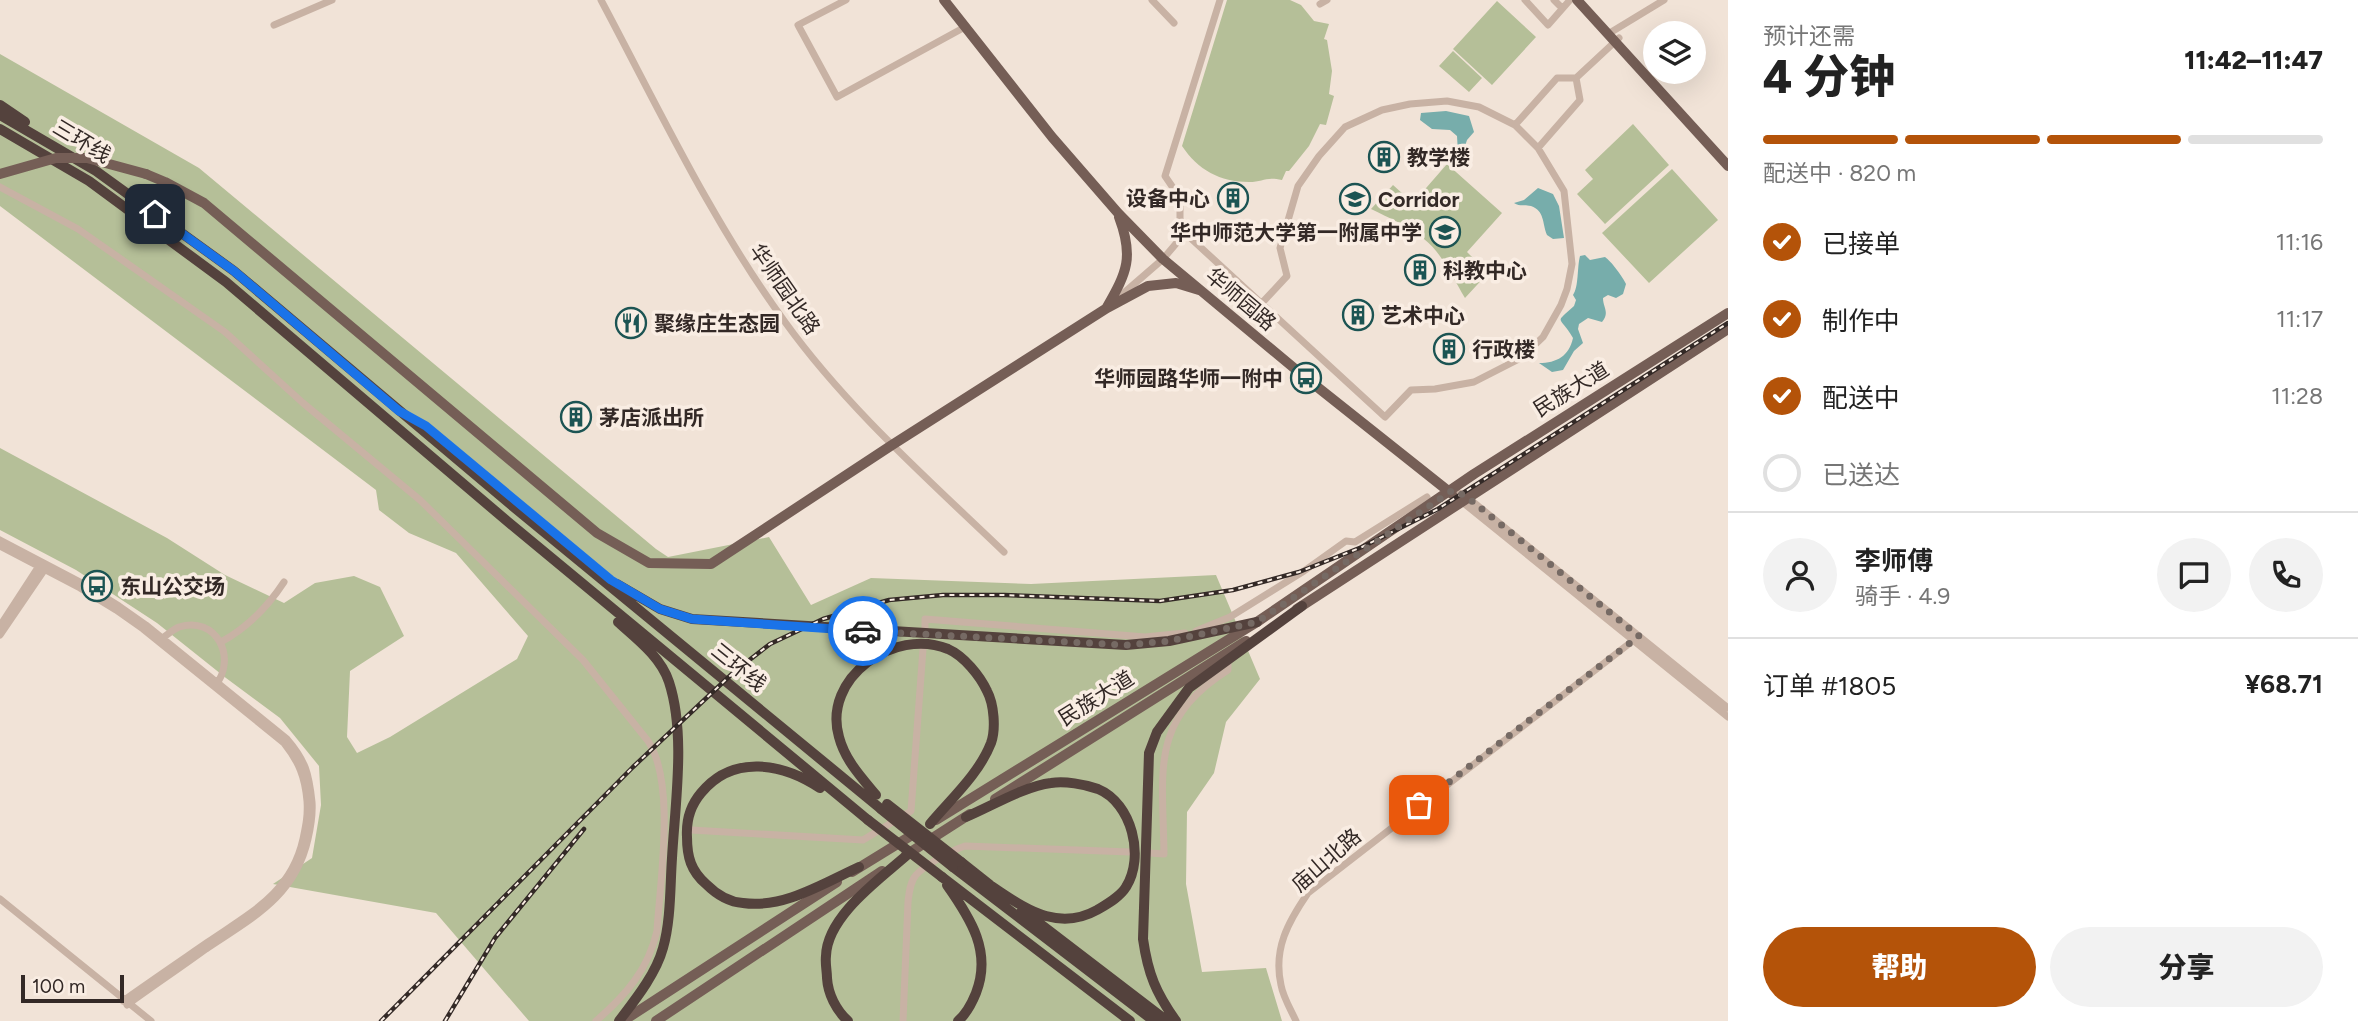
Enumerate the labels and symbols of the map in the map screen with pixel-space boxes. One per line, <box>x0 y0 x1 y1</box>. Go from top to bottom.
street label: 三环线 <box>49 114 115 168</box>
building icon: 教学楼 <box>1367 140 1401 174</box>
place label: 教学楼 <box>1407 145 1470 170</box>
building icon: 设备中心 <box>1216 181 1250 215</box>
school or university icon: Corridor <box>1338 182 1372 216</box>
pin <box>125 184 185 244</box>
place label: 设备中心 <box>1126 186 1210 211</box>
place label: Corridor <box>1378 187 1460 212</box>
school or university icon: 华中师范大学第一附属中学 <box>1428 215 1462 249</box>
place label: 华中师范大学第一附属中学 <box>1170 220 1422 245</box>
street label: 华师园北路 <box>745 239 825 339</box>
building icon: 科教中心 <box>1403 253 1437 287</box>
place label: 科教中心 <box>1443 258 1527 283</box>
street label: 华师园路 <box>1201 262 1281 336</box>
building icon: 艺术中心 <box>1341 298 1375 332</box>
place label: 艺术中心 <box>1381 303 1465 328</box>
restaurant icon: 聚缘庄生态园 <box>614 306 648 340</box>
place label: 聚缘庄生态园 <box>654 311 780 336</box>
building icon: 行政楼 <box>1432 332 1466 366</box>
place label: 行政楼 <box>1472 337 1535 362</box>
street label: 民族大道 <box>1529 356 1613 422</box>
bus stop icon: 华师园路华师一附中 <box>1289 361 1323 395</box>
place label: 华师园路华师一附中 <box>1094 366 1283 391</box>
building icon: 茅店派出所 <box>559 400 593 434</box>
place label: 茅店派出所 <box>599 405 704 430</box>
bus stop icon: 东山公交场 <box>80 569 114 603</box>
place label: 东山公交场 <box>120 574 225 599</box>
courier <box>828 596 898 666</box>
street label: 三环线 <box>707 637 771 697</box>
street label: 民族大道 <box>1054 665 1138 731</box>
pin <box>1389 775 1449 835</box>
street label: 庙山北路 <box>1286 823 1366 897</box>
scale bar <box>21 972 124 1004</box>

